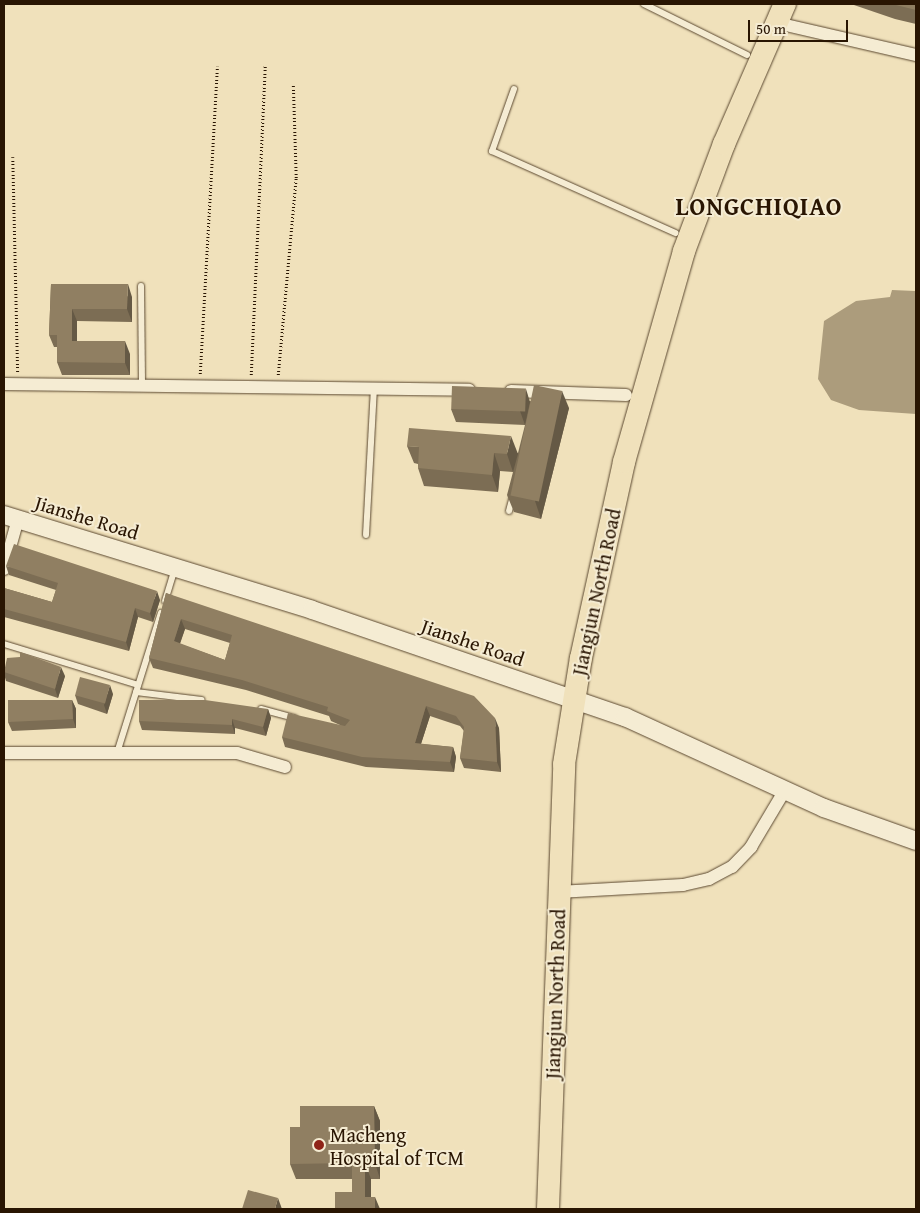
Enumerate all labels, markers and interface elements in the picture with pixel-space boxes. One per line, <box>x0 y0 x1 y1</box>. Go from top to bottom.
scale bar <box>750 10 850 42</box>
text: 50 m <box>756 18 786 39</box>
district label: LONGCHIQIAO <box>674 191 844 221</box>
street label: Jianshe Road <box>32 490 142 544</box>
street label: Jiangjun North Road <box>567 506 625 678</box>
street label: Jianshe Road <box>418 613 528 671</box>
street label: Jiangjun North Road <box>540 908 570 1080</box>
place label: Macheng Hospital of TCM <box>330 1122 464 1169</box>
marker: Macheng Hospital of TCM <box>312 1138 326 1152</box>

